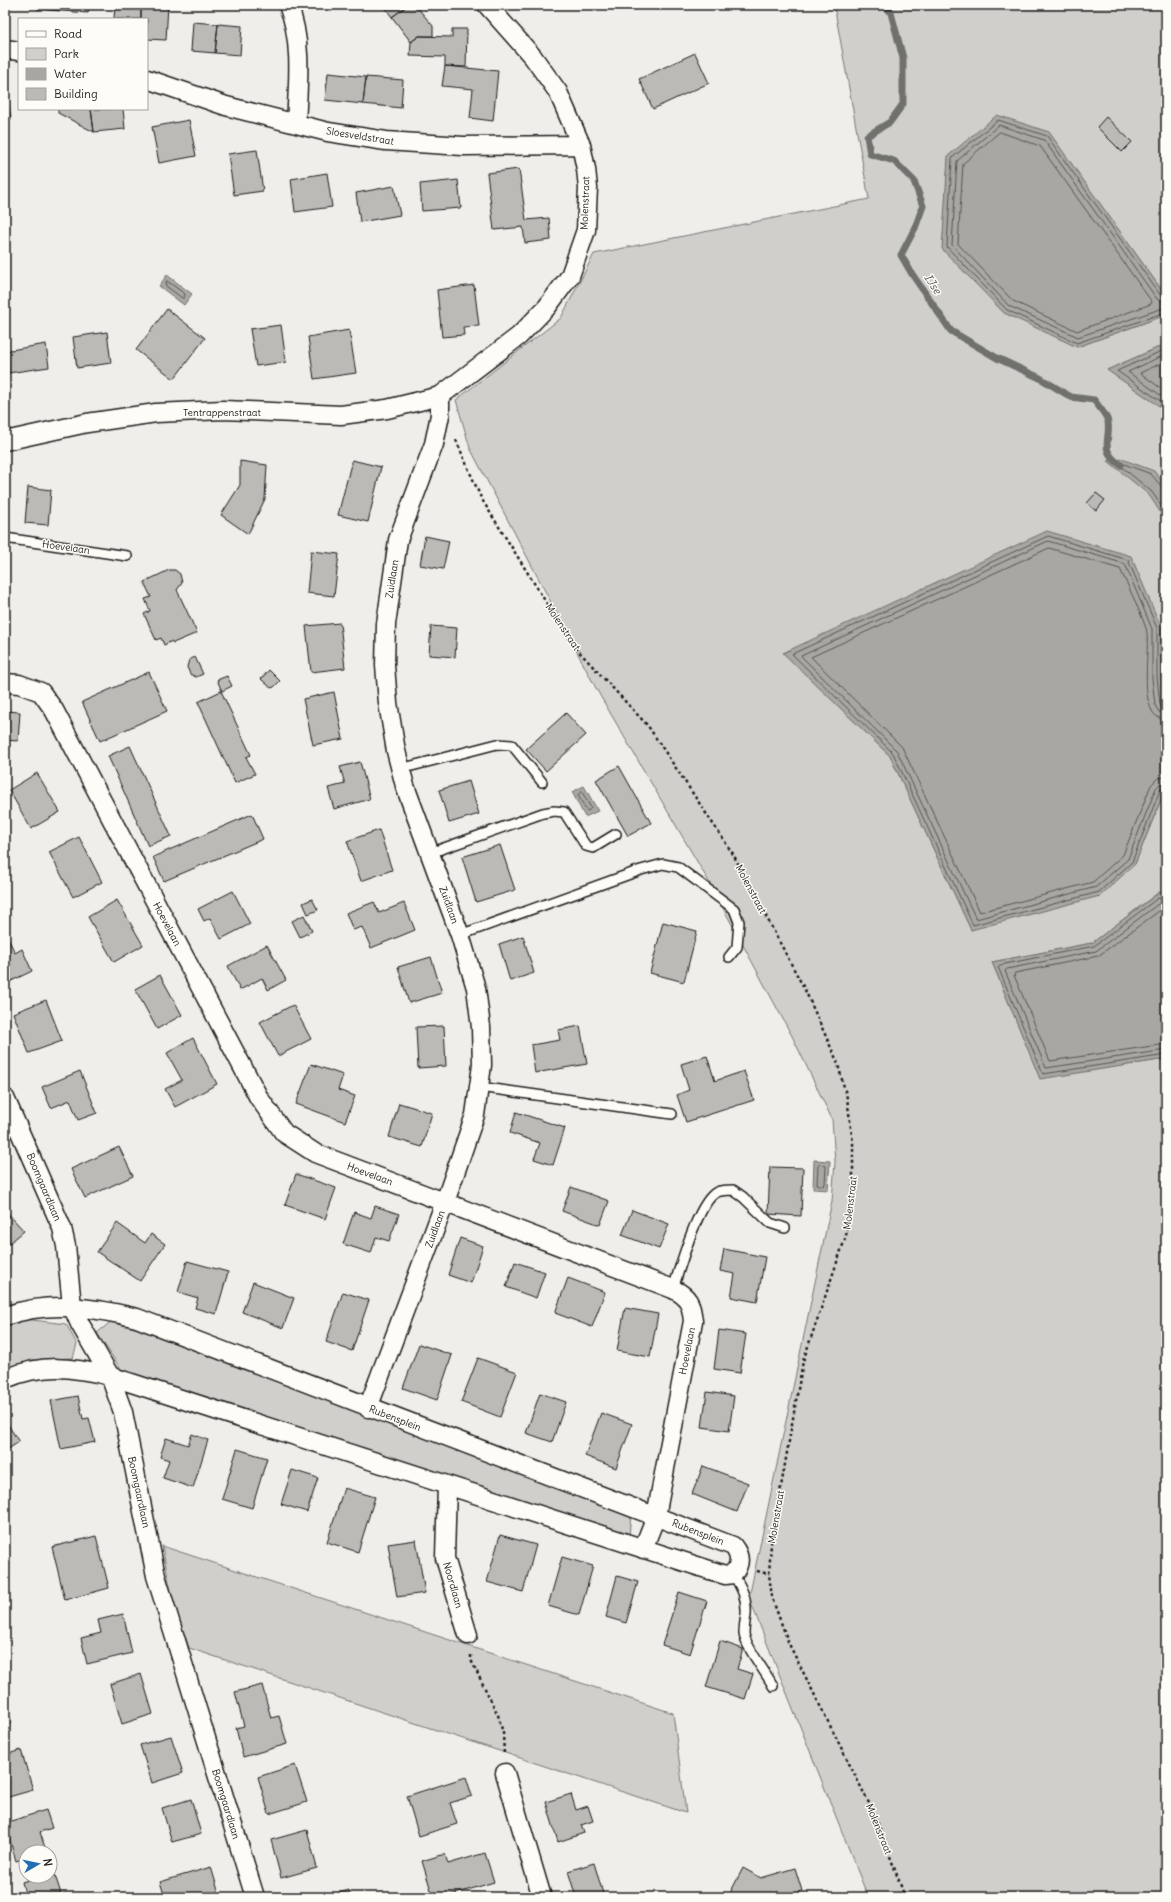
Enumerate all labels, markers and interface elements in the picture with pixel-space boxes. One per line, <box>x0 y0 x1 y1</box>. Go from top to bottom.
legend <box>18 18 148 110</box>
text: Road <box>54 26 82 41</box>
text: Park <box>54 46 79 61</box>
text: Water <box>54 66 87 81</box>
text: Building <box>54 86 98 101</box>
street label: Sloesveldstraat <box>325 124 395 148</box>
street label: Molenstraat <box>578 175 592 230</box>
water label: IJse <box>921 271 945 298</box>
street label: Tentrappenstraat <box>183 406 262 419</box>
street label: Hoevelaan <box>41 537 91 557</box>
street label: Zuidlaan <box>383 559 401 599</box>
street label: Molenstraat <box>543 601 584 653</box>
street label: Molenstraat <box>733 862 770 916</box>
street label: Zuidlaan <box>436 885 462 926</box>
street label: Hoevelaan <box>150 900 184 948</box>
street label: Boomgaardlaan <box>24 1151 64 1223</box>
street label: Hoevelaan <box>345 1160 395 1188</box>
street label: Molenstraat <box>840 1175 860 1230</box>
street label: Zuidlaan <box>422 1208 448 1249</box>
street label: Hoevelaan <box>676 1326 698 1376</box>
street label: Rubensplein <box>367 1402 423 1434</box>
street label: Boomgaardlaan <box>125 1455 153 1529</box>
street label: Molenstraat <box>765 1489 787 1545</box>
street label: Rubensplein <box>670 1516 726 1548</box>
street label: Noordlaan <box>440 1560 466 1610</box>
street label: Boomgaardlaan <box>209 1767 243 1841</box>
street label: Molenstraat <box>863 1802 895 1857</box>
north arrow <box>18 1844 58 1884</box>
text: N <box>40 1858 55 1867</box>

